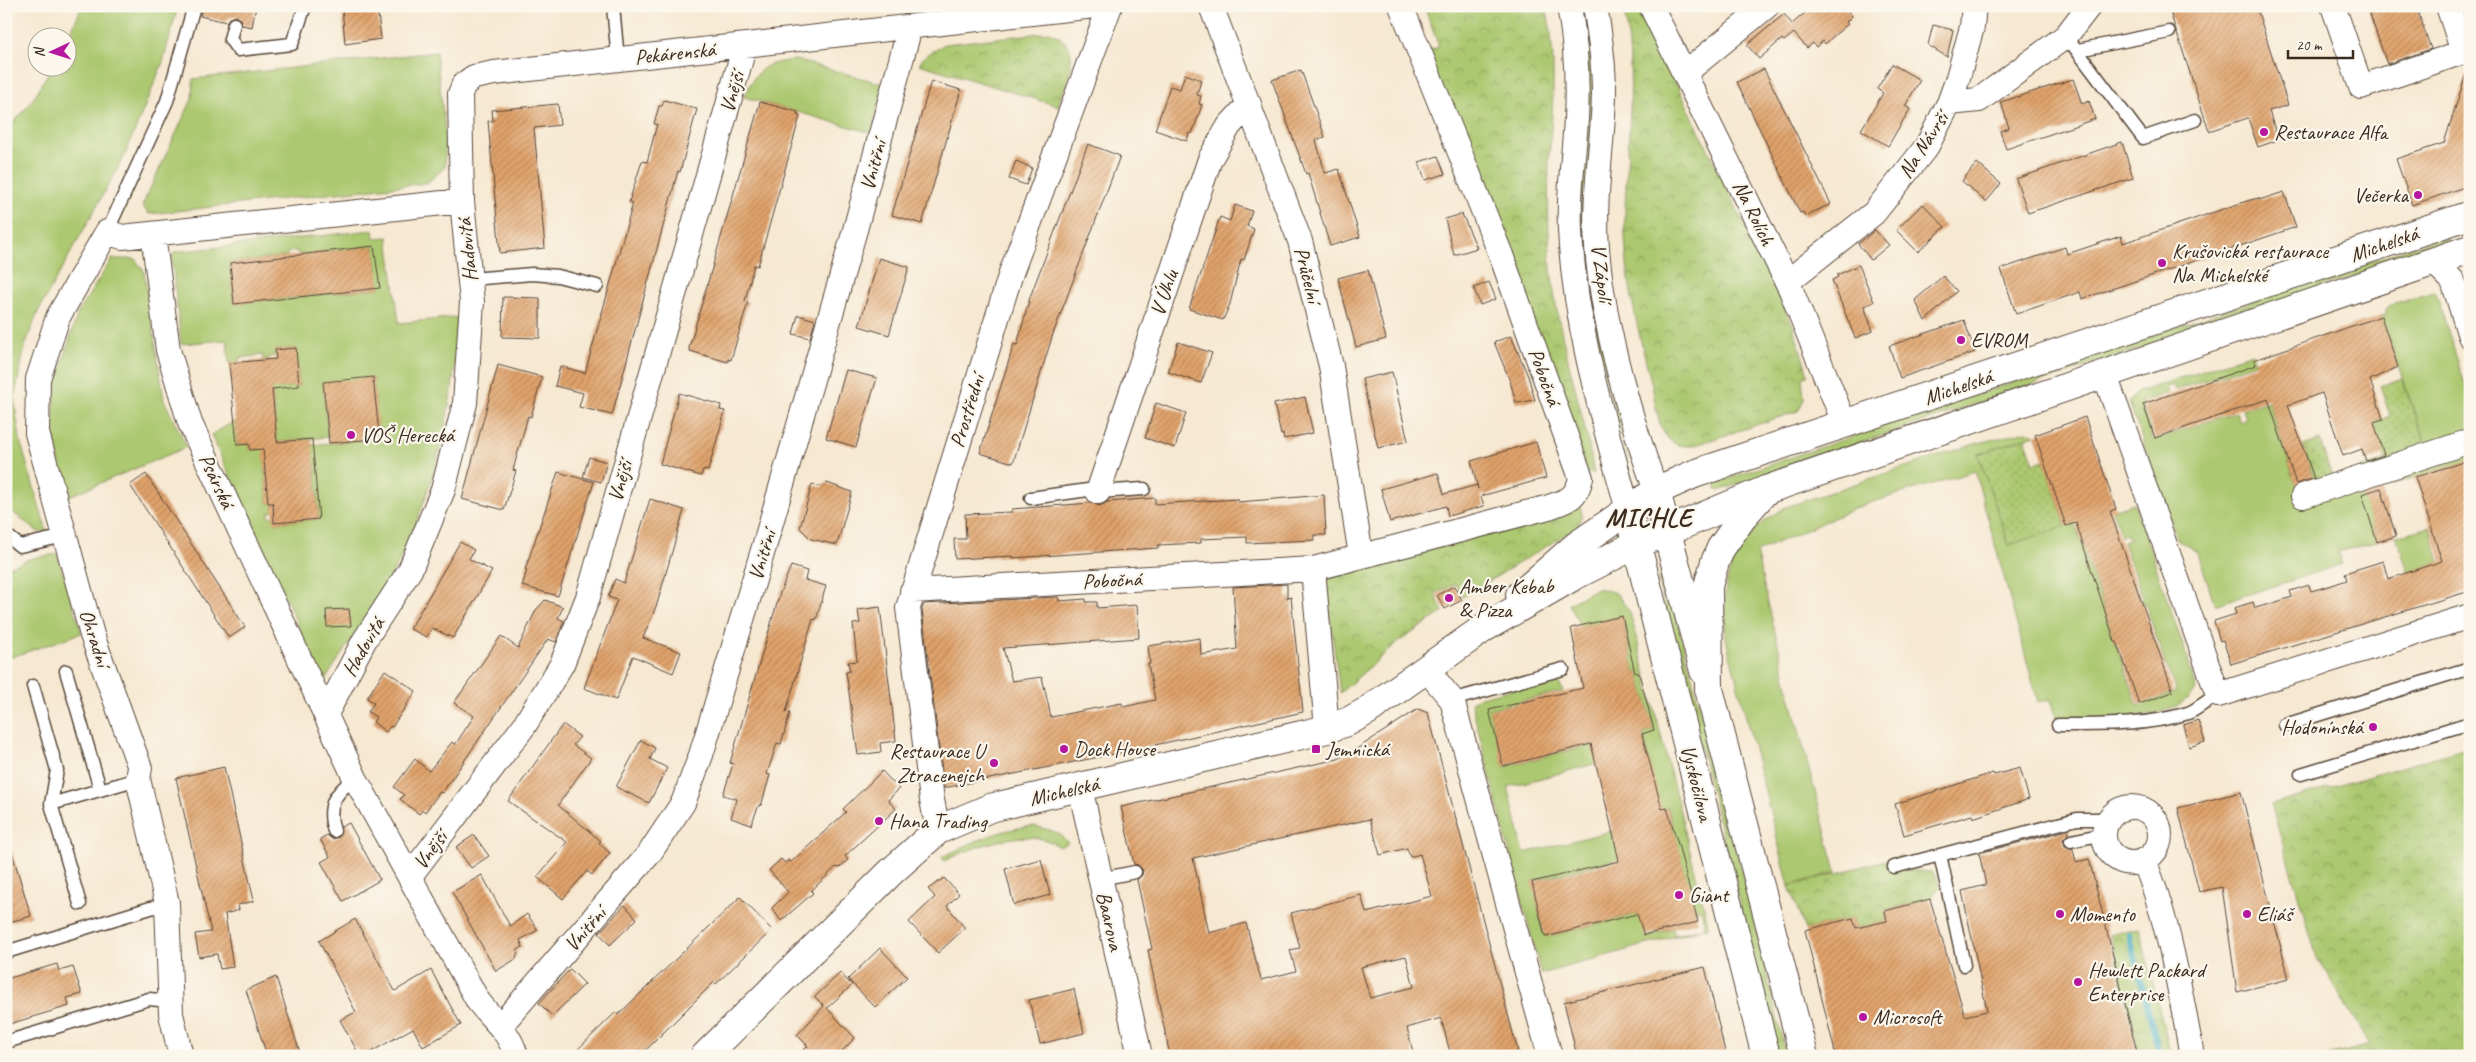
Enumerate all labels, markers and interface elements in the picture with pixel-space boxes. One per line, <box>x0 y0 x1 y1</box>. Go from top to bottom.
north arrow <box>28 28 78 78</box>
scale bar <box>2288 28 2354 60</box>
street label: Pekárenská <box>633 36 718 70</box>
text: 20 m <box>2296 36 2323 55</box>
text: N <box>31 46 48 58</box>
street label: Vnější <box>714 65 751 115</box>
street label: Na Návrší <box>1892 104 1956 183</box>
place label: Restaurace Alfa <box>2274 119 2389 145</box>
marker: Restaurace Alfa <box>2258 126 2270 138</box>
street label: Vnitřní <box>854 133 893 193</box>
street label: Na Rolích <box>1727 176 1781 251</box>
place label: Večerka <box>2354 182 2410 208</box>
marker: Večerka <box>2412 189 2424 201</box>
street label: Hadovitá <box>451 215 483 283</box>
street label: Michelská <box>2346 220 2423 268</box>
place label: Krušovická restaurace Na Michelské <box>2172 238 2329 288</box>
street label: V Zápolí <box>1586 242 1619 308</box>
street label: Průčelní <box>1289 244 1328 309</box>
marker: Krušovická restaurace Na Michelské <box>2156 257 2168 269</box>
street label: V Úhlu <box>1144 266 1184 319</box>
place label: EVROM <box>1971 327 2029 353</box>
marker: EVROM <box>1955 334 1967 346</box>
street label: Pobočná <box>1523 345 1568 411</box>
street label: Michelská <box>1920 363 1997 411</box>
street label: Prostřední <box>944 368 992 451</box>
place label: VOŠ Herecká <box>361 422 456 448</box>
marker: VOŠ Herecká <box>345 429 357 441</box>
street label: Psárská <box>193 450 242 514</box>
street label: Vnější <box>602 454 639 504</box>
district label: MICHLE <box>1605 501 1696 534</box>
street label: Vnitřní <box>742 523 783 583</box>
street label: Pobočná <box>1082 565 1144 595</box>
place label: Amber Kebab & Pizza <box>1459 573 1555 623</box>
marker: Amber Kebab & Pizza <box>1443 592 1455 604</box>
street label: Ohradní <box>74 606 118 674</box>
street label: Hadovitá <box>336 611 391 681</box>
place label: Hodonínská <box>2281 714 2365 740</box>
marker: Hodonínská <box>2367 721 2379 733</box>
place label: Dock House <box>1074 736 1157 762</box>
place label: Jemnická <box>1325 736 1391 762</box>
place label: Restaurace U Ztracenejch <box>890 738 988 788</box>
street label: Vyskočilova <box>1675 742 1720 826</box>
marker: Dock House <box>1058 743 1070 755</box>
marker: Jemnická <box>1310 743 1322 755</box>
marker: Restaurace U Ztracenejch <box>988 757 1000 769</box>
street label: Michelská <box>1027 770 1103 812</box>
place label: Hana Trading <box>889 808 988 834</box>
marker: Hana Trading <box>873 815 885 827</box>
street label: Vnější <box>407 822 455 874</box>
place label: Giant <box>1689 882 1730 908</box>
street label: Baarova <box>1091 889 1130 955</box>
marker: Giant <box>1673 889 1685 901</box>
street label: Vnitřní <box>558 898 614 957</box>
place label: Momento <box>2070 901 2137 927</box>
place label: Eliáš <box>2257 901 2296 927</box>
marker: Momento <box>2054 908 2066 920</box>
marker: Eliáš <box>2241 908 2253 920</box>
place label: Hewlett Packard Enterprise <box>2088 957 2208 1007</box>
marker: Hewlett Packard Enterprise <box>2072 976 2084 988</box>
place label: Microsoft <box>1873 1004 1943 1030</box>
marker: Microsoft <box>1857 1011 1869 1023</box>

